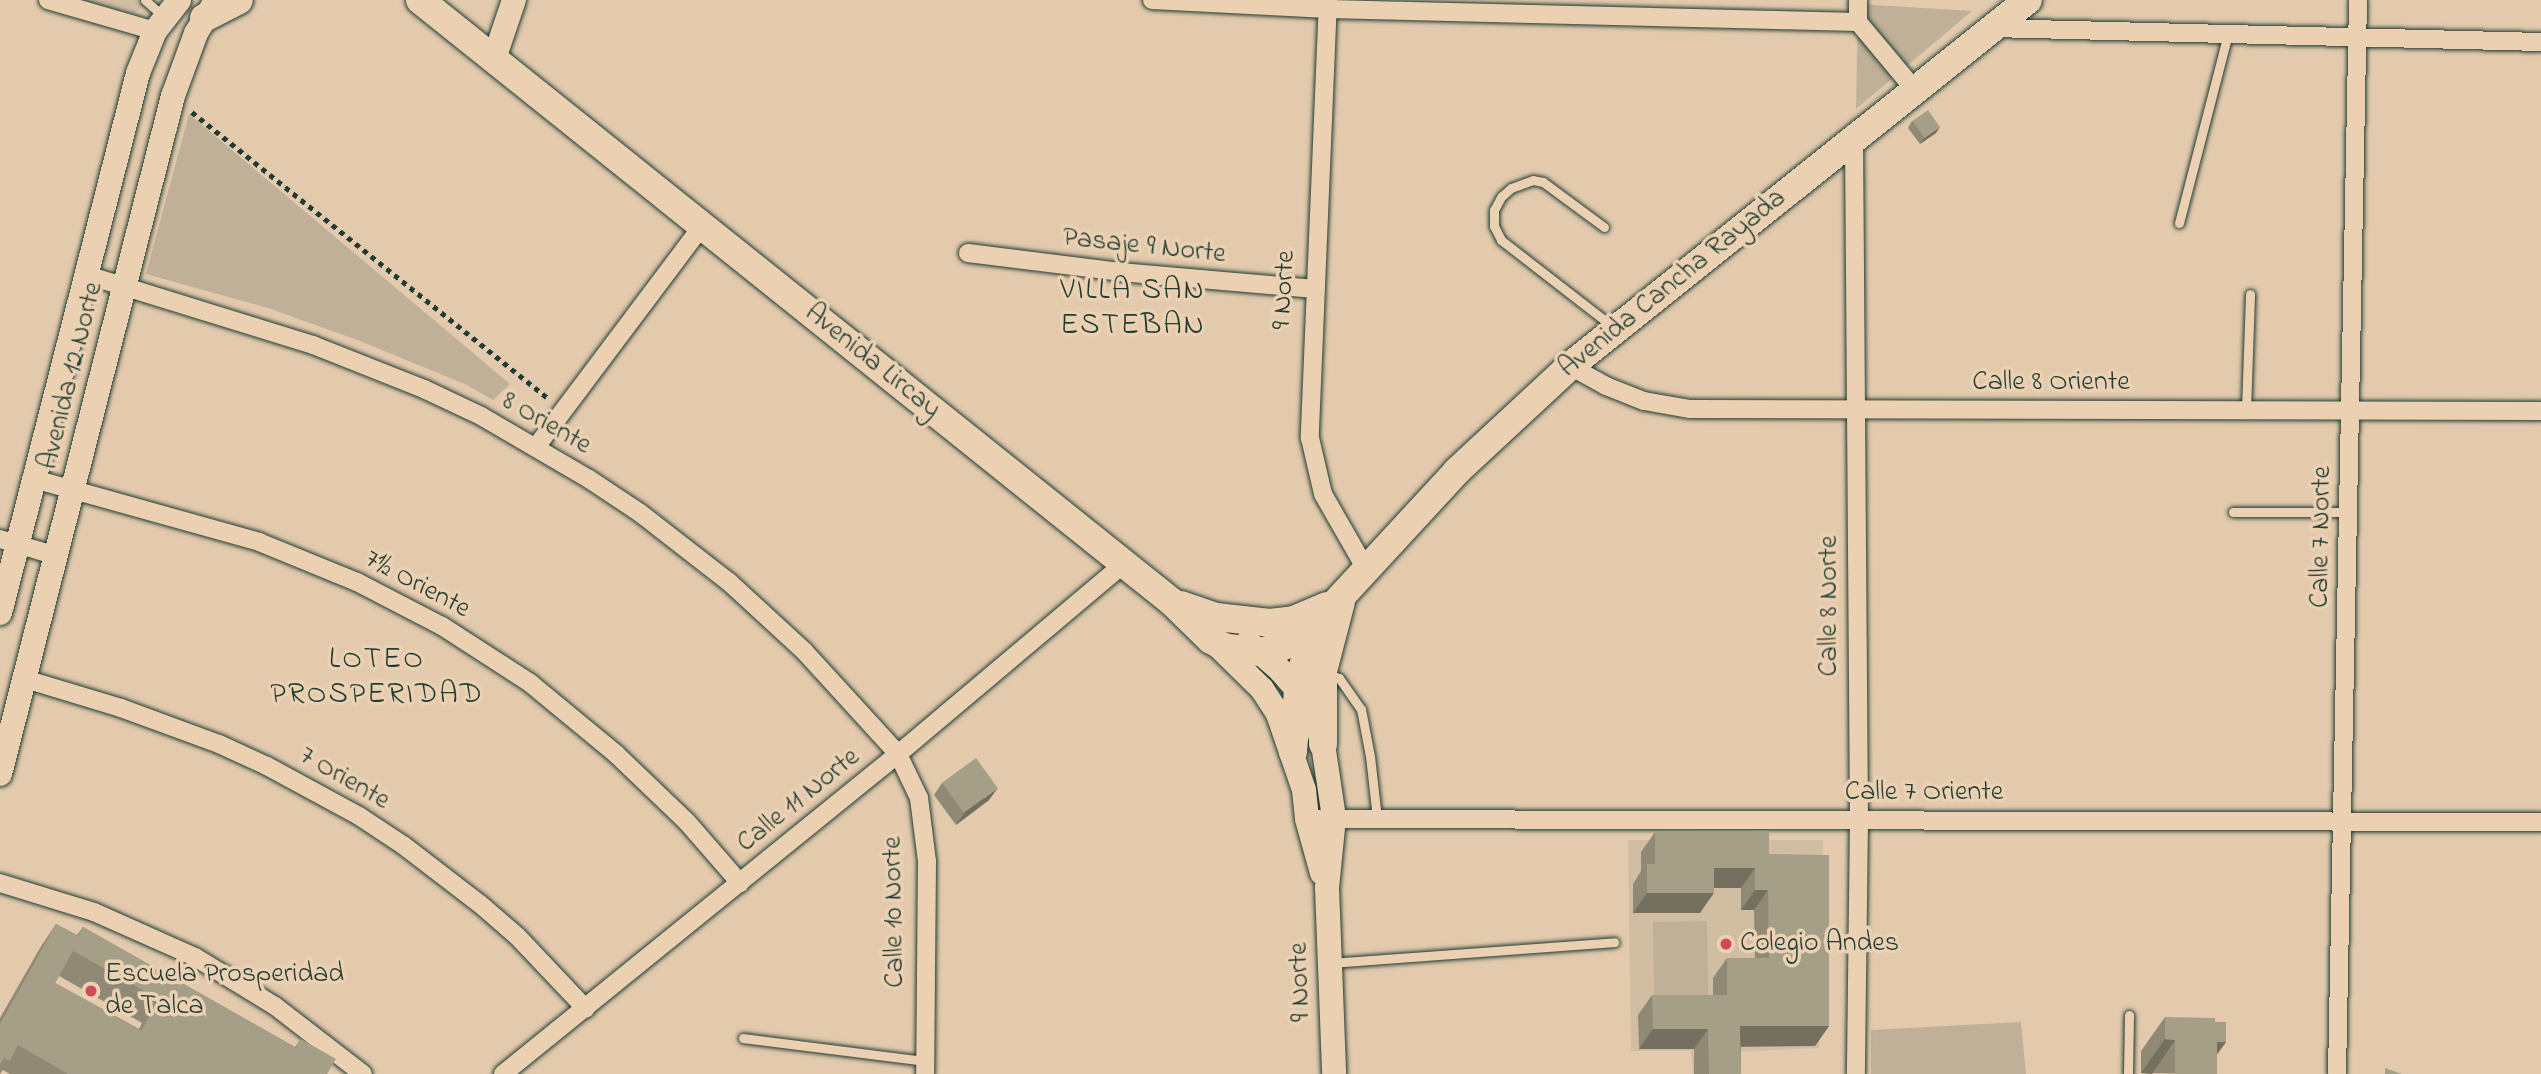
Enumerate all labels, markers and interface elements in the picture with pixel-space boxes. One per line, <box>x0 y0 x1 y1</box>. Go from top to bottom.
street label: Avenida Cancha Rayada <box>1553 182 1793 386</box>
street label: Pasaje 9 Norte <box>1061 222 1227 272</box>
street label: 9 Norte <box>1266 249 1304 331</box>
district label: VILLA SAN ESTEBAN <box>1061 273 1205 344</box>
street label: Avenida 12 Norte <box>32 279 112 473</box>
street label: Avenida Lircay <box>797 297 947 427</box>
street label: Calle 8 Oriente <box>1972 366 2130 400</box>
street label: 8 Oriente <box>495 385 597 463</box>
street label: Calle 7 Norte <box>2304 466 2340 608</box>
street label: Calle 8 Norte <box>1813 535 1847 677</box>
street label: 7½ Oriente <box>358 543 476 627</box>
district label: LOTEO PROSPERIDAD <box>272 642 482 712</box>
street label: 7 Oriente <box>293 740 395 818</box>
street label: Calle 11 Norte <box>731 741 867 861</box>
street label: Calle 7 Oriente <box>1845 776 2003 810</box>
street label: Calle 10 Norte <box>877 836 913 988</box>
place label: Colegio Andes <box>1740 927 1899 961</box>
marker: Colegio Andes <box>1718 936 1734 952</box>
street label: 9 Norte <box>1283 942 1319 1022</box>
place label: Escuela Prosperidad de Talca <box>105 958 344 1024</box>
marker: Escuela Prosperidad de Talca <box>83 983 99 999</box>

